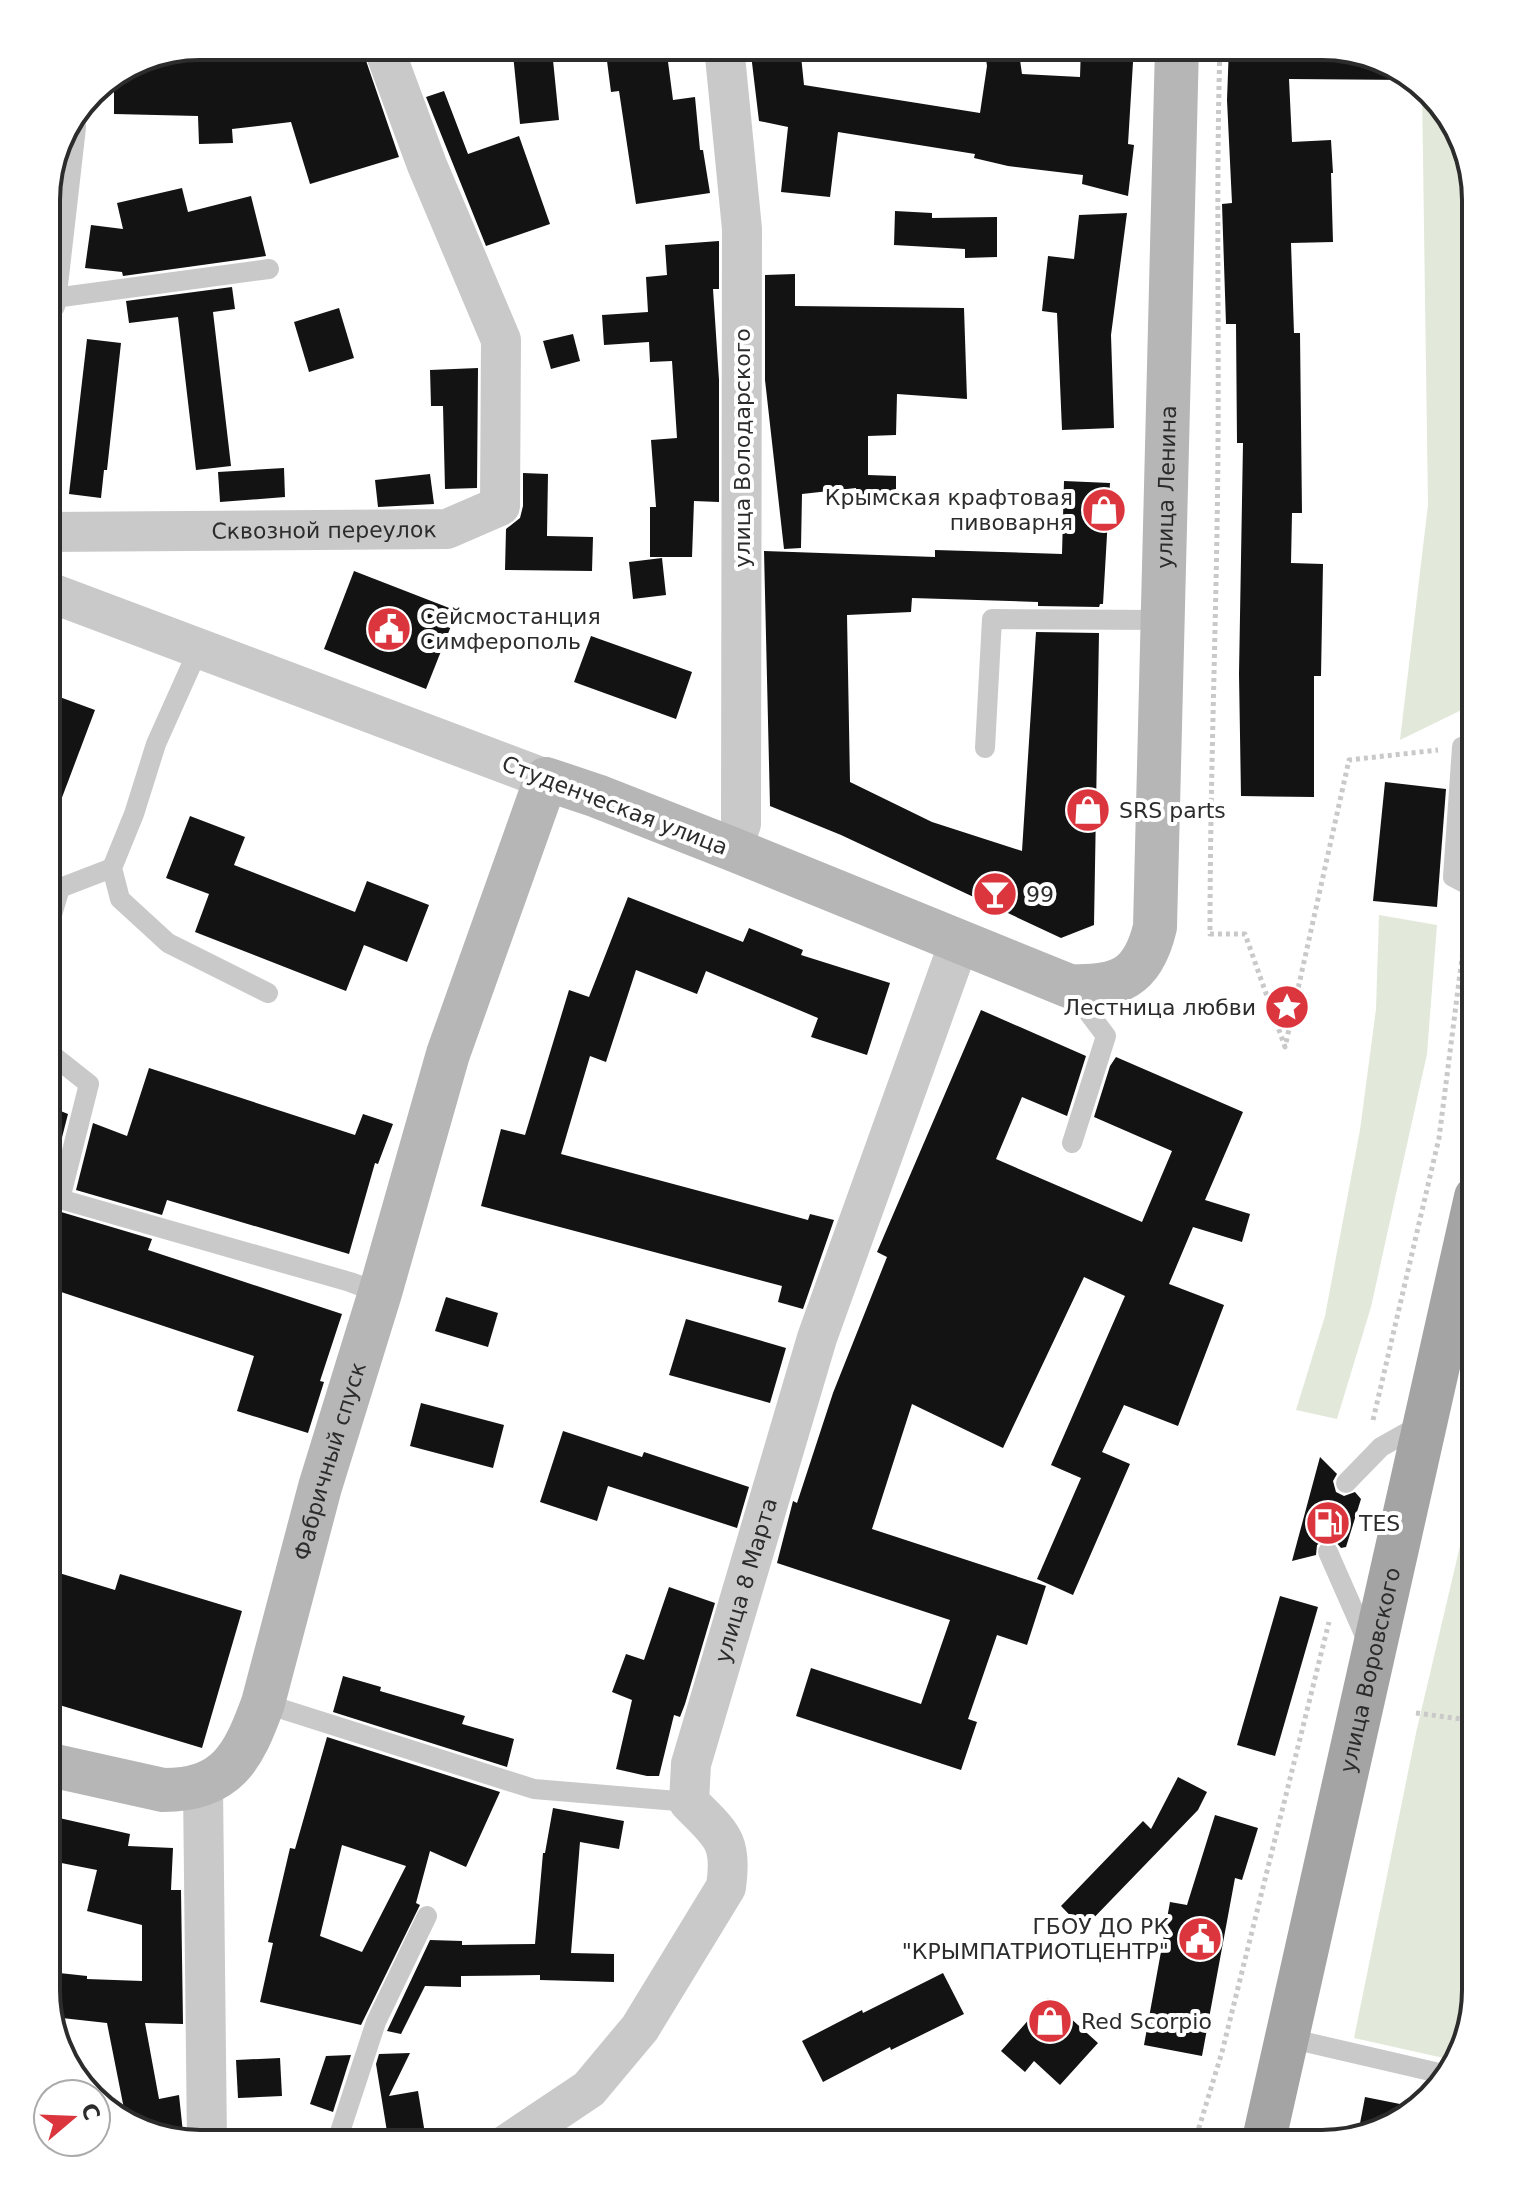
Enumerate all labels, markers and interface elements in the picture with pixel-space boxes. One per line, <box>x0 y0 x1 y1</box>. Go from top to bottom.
street label: улица Володарского <box>730 328 755 568</box>
street label: улица Ленина <box>1152 405 1181 569</box>
place label: Крымская крафтовая пивоварня <box>825 485 1073 535</box>
shop icon: Крымская крафтовая пивоварня <box>1080 486 1128 534</box>
street label: Сквозной переулок <box>211 517 437 544</box>
place label: Сейсмостанция Симферополь <box>420 604 601 654</box>
public building icon: Сейсмостанция Симферополь <box>365 605 413 653</box>
street label: Студенческая улица <box>498 751 731 860</box>
shop icon: SRS parts <box>1064 786 1112 834</box>
place label: SRS parts <box>1119 798 1226 823</box>
bar icon: 99 <box>971 870 1019 918</box>
place label: 99 <box>1026 882 1054 907</box>
place icon: Лестница любви <box>1263 983 1311 1031</box>
place label: Лестница любви <box>1063 995 1256 1020</box>
street label: Фабричный спуск <box>289 1359 371 1563</box>
street label: улица 8 Марта <box>710 1495 782 1666</box>
fuel station icon: TES <box>1304 1499 1352 1547</box>
place label: TES <box>1358 1511 1400 1536</box>
street label: улица Воровского <box>1335 1565 1405 1775</box>
place label: ГБОУ ДО РК "КРЫМПАТРИОТЦЕНТР" <box>902 1914 1169 1964</box>
public building icon: ГБОУ ДО РК "КРЫМПАТРИОТЦЕНТР" <box>1176 1915 1224 1963</box>
shop icon: Red Scorpio <box>1026 1997 1074 2045</box>
place label: Red Scorpio <box>1081 2009 1212 2034</box>
north arrow <box>32 2078 112 2158</box>
text: С <box>76 2100 105 2123</box>

